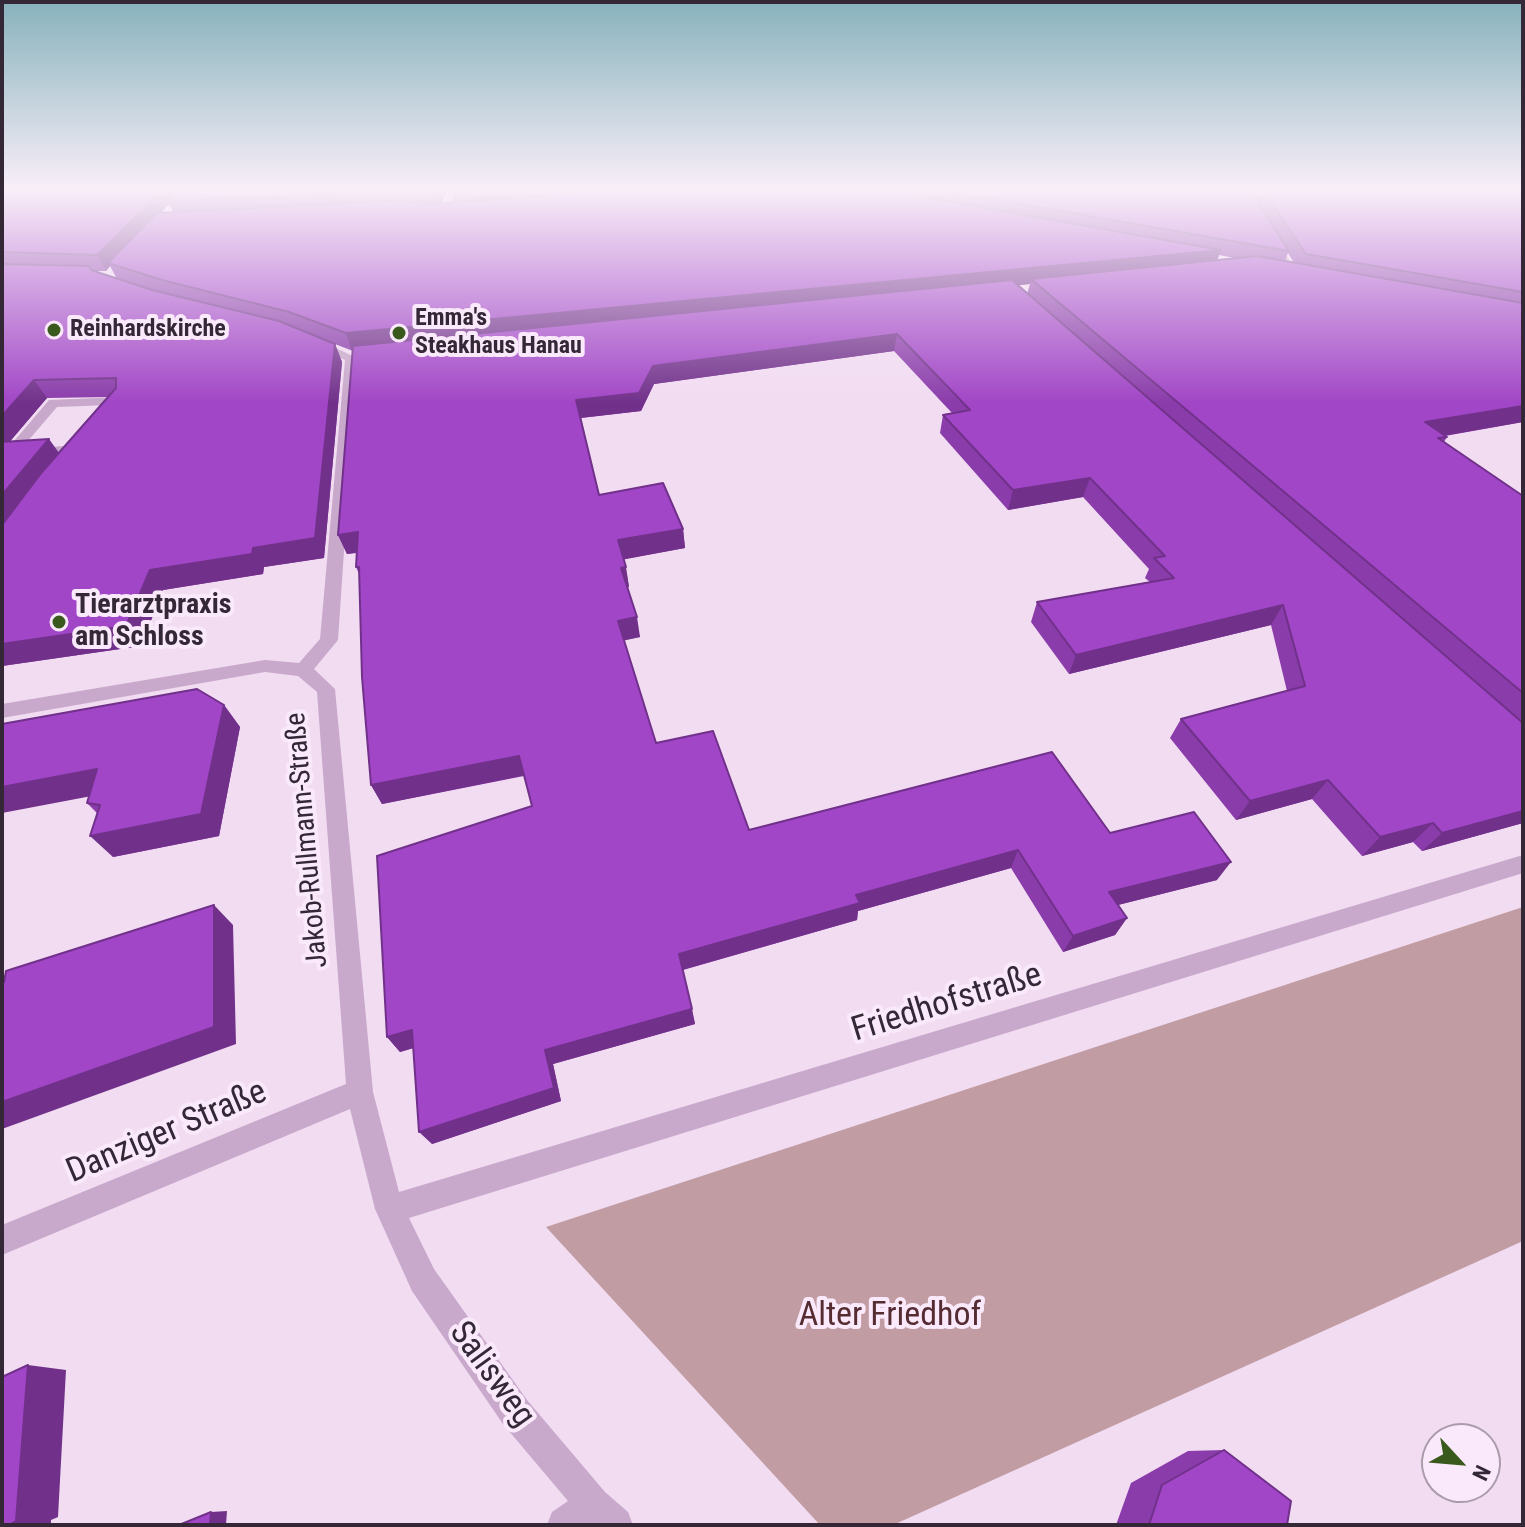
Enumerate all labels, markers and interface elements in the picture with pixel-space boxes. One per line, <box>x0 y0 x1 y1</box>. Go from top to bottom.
place label: Emma's Steakhaus Hanau <box>415 305 582 361</box>
place label: Reinhardskirche <box>70 316 226 344</box>
marker: Reinhardskirche <box>45 321 63 339</box>
marker: Emma's Steakhaus Hanau <box>390 324 408 342</box>
place label: Tierarztpraxis am Schloss <box>75 589 232 655</box>
marker: Tierarztpraxis am Schloss <box>50 613 68 631</box>
street label: Jakob-Rullmann-Straße <box>280 711 336 969</box>
street label: Friedhofstraße <box>847 956 1047 1052</box>
street label: Danziger Straße <box>61 1073 273 1193</box>
park label: Alter Friedhof <box>799 1296 981 1336</box>
street label: Salisweg <box>439 1315 543 1435</box>
north arrow <box>1421 1423 1501 1503</box>
text: N <box>1467 1461 1495 1484</box>

